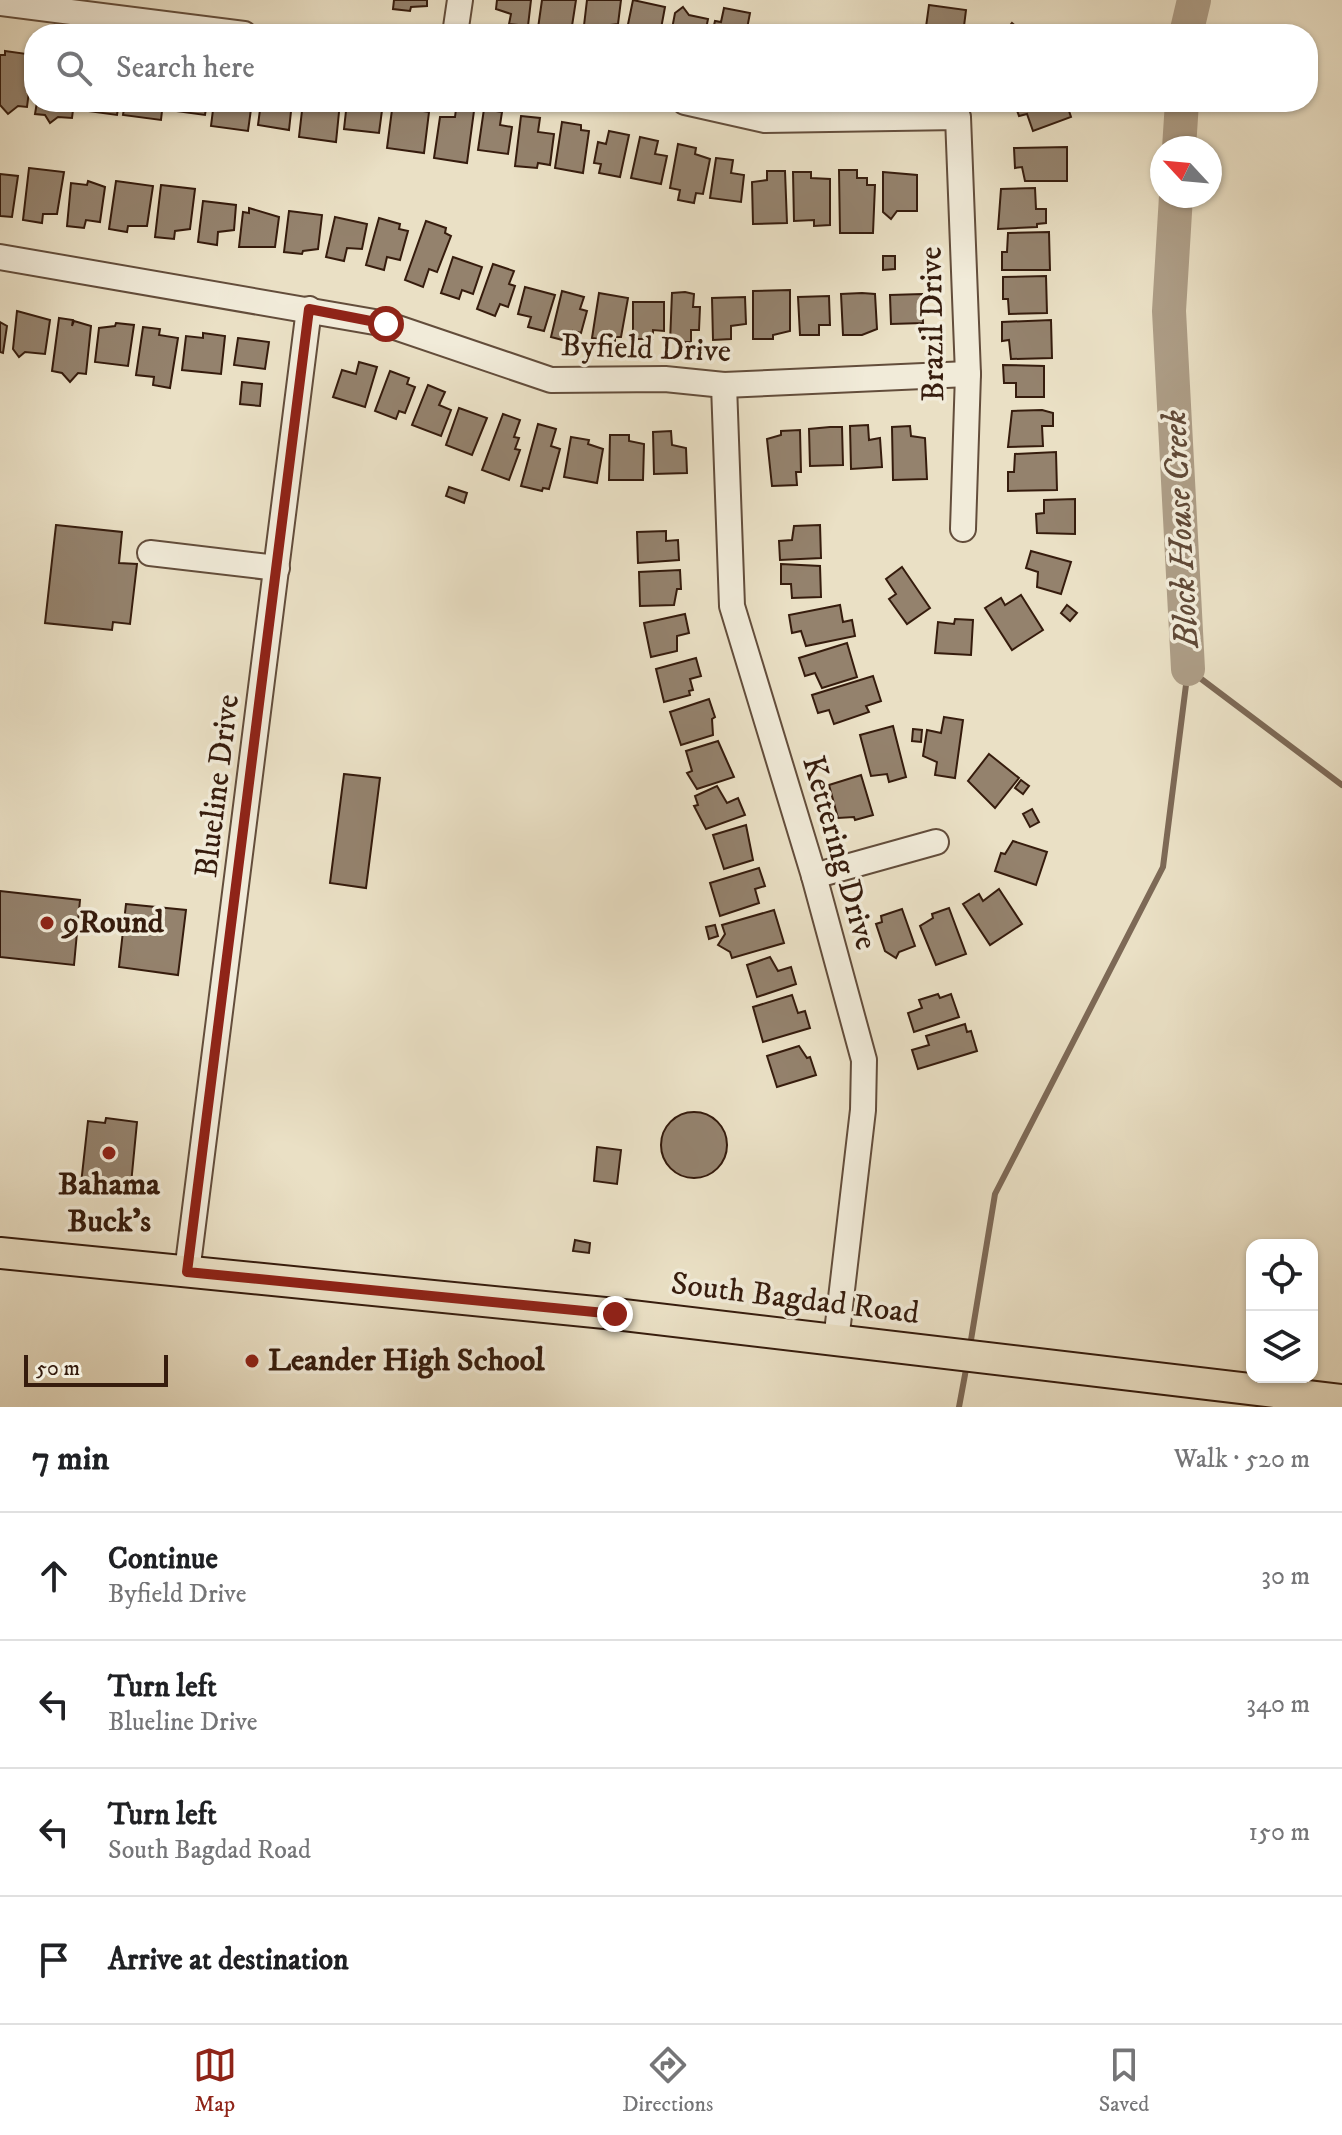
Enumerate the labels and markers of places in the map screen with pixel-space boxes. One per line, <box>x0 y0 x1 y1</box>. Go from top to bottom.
place label: 9Round <box>61 903 165 943</box>
marker: 9Round <box>38 914 56 932</box>
marker: Bahama Buck's <box>100 1144 118 1162</box>
place label: Bahama Buck's <box>58 1165 160 1242</box>
place label: Leander High School <box>268 1341 545 1381</box>
marker: Leander High School <box>243 1352 261 1370</box>

